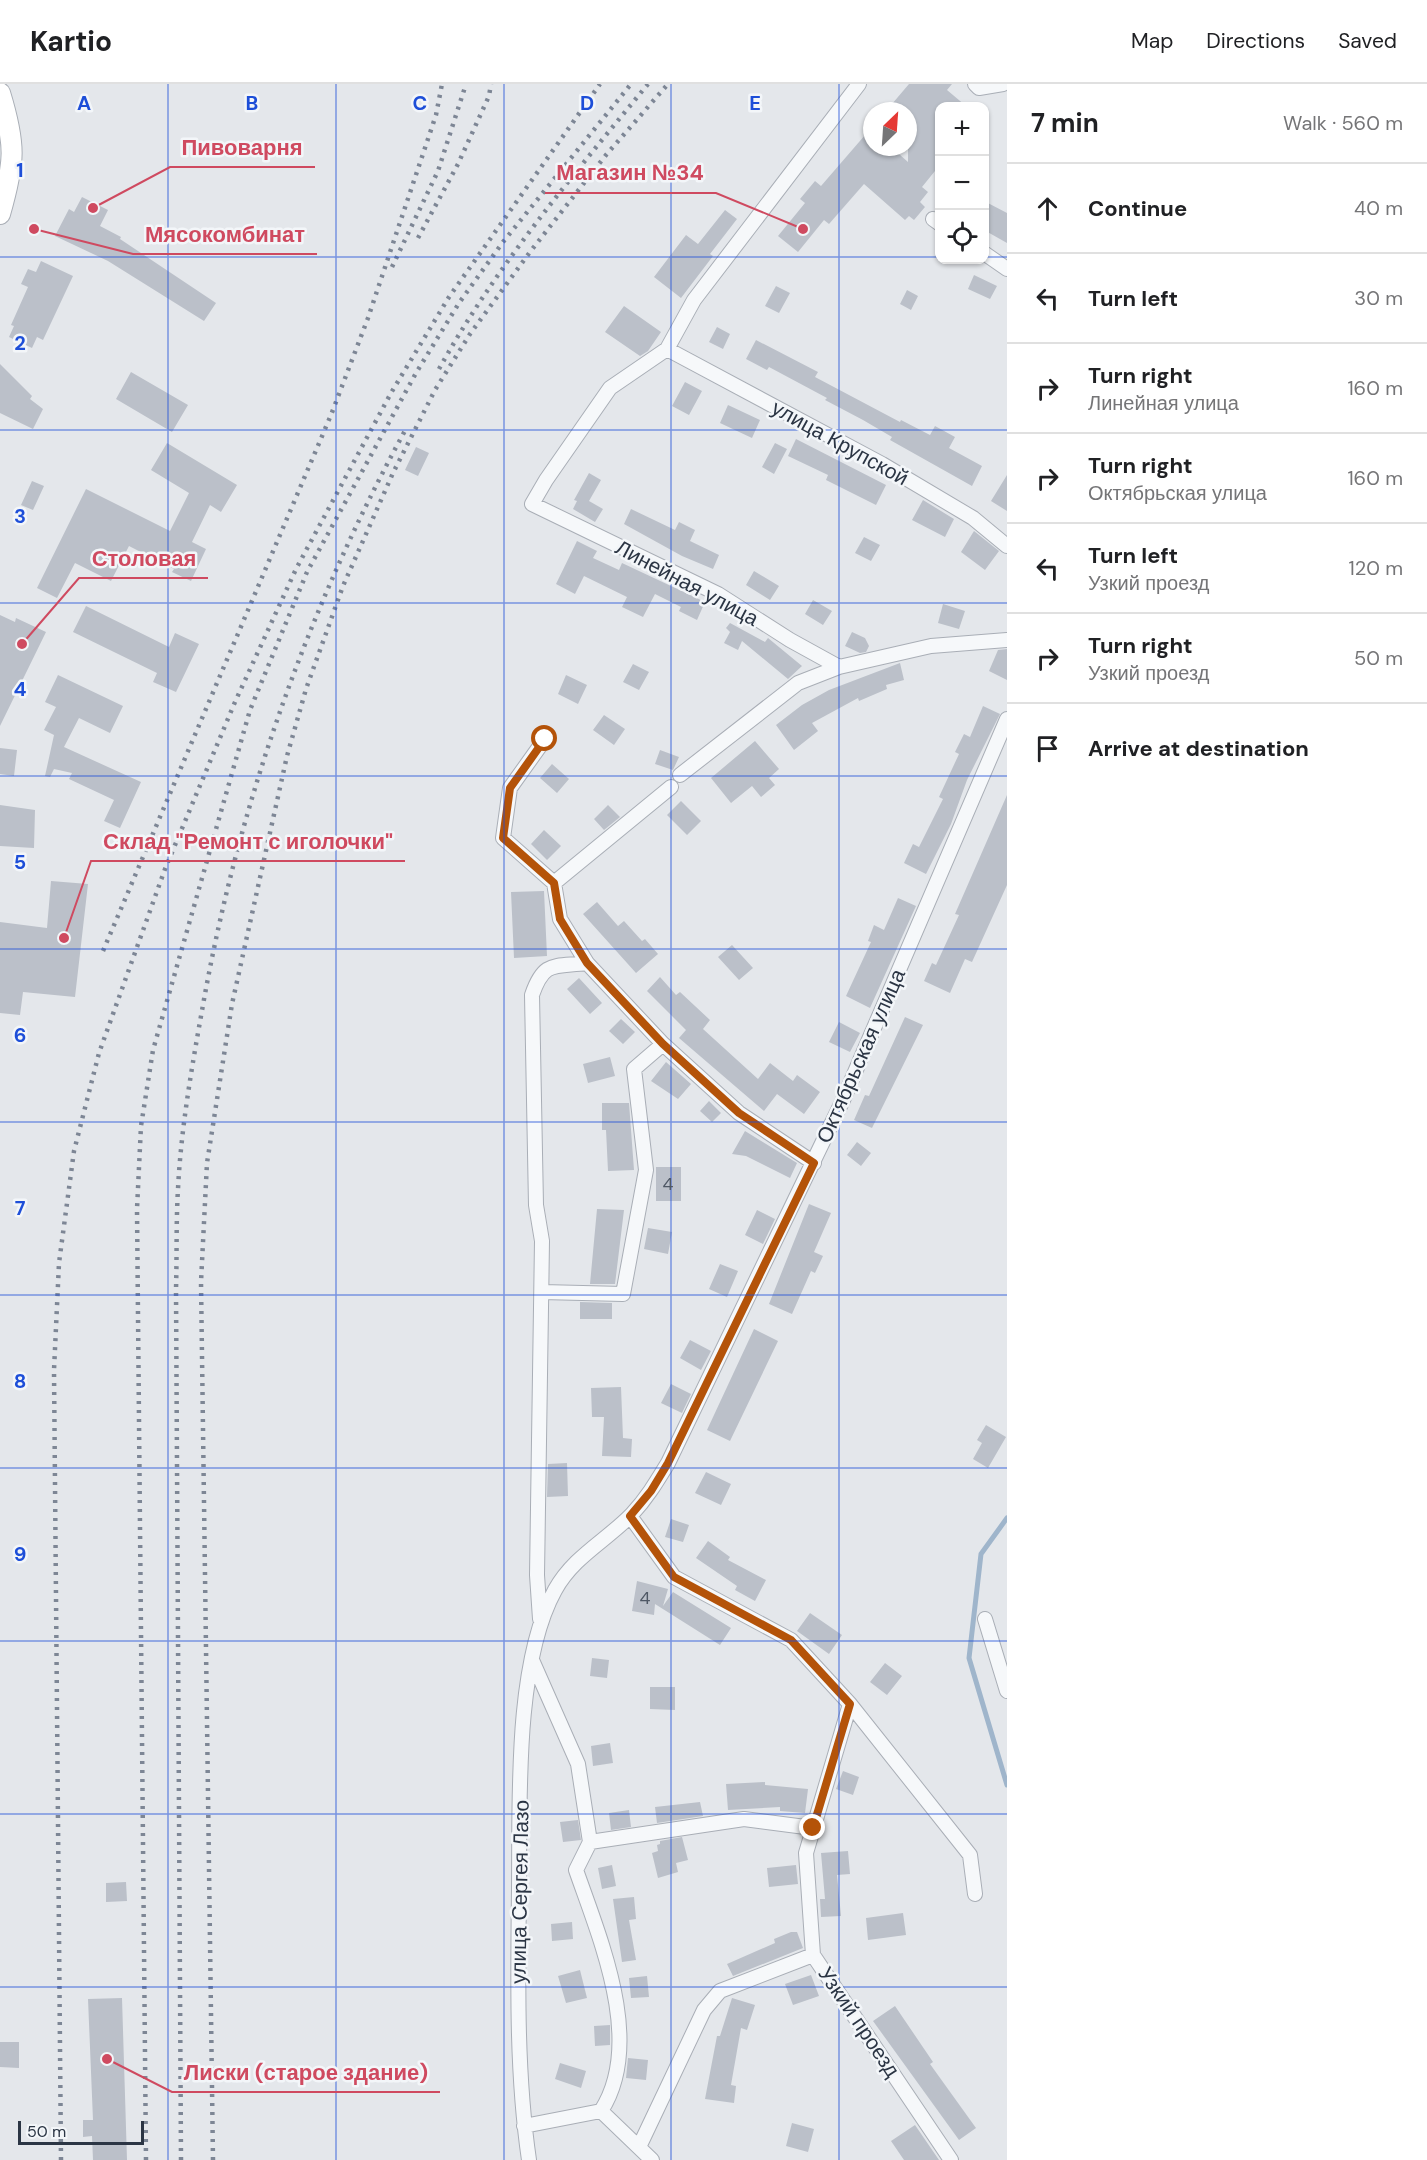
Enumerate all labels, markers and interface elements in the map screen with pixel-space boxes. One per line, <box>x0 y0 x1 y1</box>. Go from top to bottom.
text: Kartio <box>30 23 112 60</box>
text: Map <box>1131 27 1173 55</box>
text: Directions <box>1206 27 1305 55</box>
text: Saved <box>1338 27 1397 55</box>
text: A <box>77 90 91 116</box>
text: B <box>246 90 258 116</box>
text: C <box>413 90 427 116</box>
text: D <box>580 90 594 116</box>
text: E <box>749 90 761 116</box>
north arrow <box>863 102 917 156</box>
map controls <box>935 102 989 264</box>
button: + <box>935 102 989 156</box>
text: 7 min <box>1031 106 1099 140</box>
text: Walk · 560 m <box>1283 110 1403 136</box>
callout: Пивоварня <box>170 127 315 167</box>
text: Пивоварня <box>181 133 303 162</box>
callout: Магазин №34 <box>545 153 716 193</box>
button: − <box>935 156 989 210</box>
text: 1 <box>16 157 24 183</box>
text: Магазин №34 <box>556 158 704 187</box>
icon: ahead <box>1031 192 1064 225</box>
text: Continue <box>1088 194 1187 223</box>
text: 40 m <box>1354 195 1403 221</box>
button: locate <box>935 210 989 264</box>
callout: Мясокомбинат <box>133 214 317 254</box>
text: Мясокомбинат <box>145 220 305 249</box>
icon: left <box>1031 282 1064 315</box>
text: Turn left <box>1088 284 1178 313</box>
text: 30 m <box>1354 285 1403 311</box>
text: 2 <box>14 330 26 356</box>
text: Turn right <box>1088 361 1193 390</box>
icon: right <box>1031 372 1064 405</box>
text: 160 m <box>1347 375 1403 401</box>
text: Линейная улица <box>1088 390 1239 416</box>
street label: улица Крупской <box>767 394 913 492</box>
text: Turn right <box>1088 451 1193 480</box>
icon: right <box>1031 462 1064 495</box>
text: 160 m <box>1347 465 1403 491</box>
text: Октябрьская улица <box>1088 480 1267 506</box>
text: 3 <box>14 503 26 529</box>
street label: Линейная улица <box>610 533 764 633</box>
callout: Столовая <box>79 538 208 578</box>
text: Turn left <box>1088 541 1178 570</box>
text: Столовая <box>92 544 196 573</box>
icon: left <box>1031 552 1064 585</box>
text: 120 m <box>1349 555 1403 581</box>
text: Узкий проезд <box>1088 570 1209 596</box>
text: Turn right <box>1088 631 1193 660</box>
icon: right <box>1031 642 1064 675</box>
text: 50 m <box>1354 645 1403 671</box>
text: Узкий проезд <box>1088 660 1209 686</box>
text: 4 <box>14 676 27 702</box>
route start <box>531 725 557 751</box>
icon: arrive <box>1031 732 1064 765</box>
text: Arrive at destination <box>1088 734 1309 763</box>
callout: Склад "Ремонт с иголочки" <box>91 821 405 861</box>
text: Склад "Ремонт с иголочки" <box>103 827 393 856</box>
text: 5 <box>14 849 26 875</box>
street label: Октябрьская улица <box>810 964 912 1148</box>
text: 6 <box>14 1022 26 1048</box>
house number: 4 <box>663 1172 674 1196</box>
text: 7 <box>15 1195 26 1221</box>
text: 8 <box>14 1368 26 1394</box>
text: 9 <box>14 1541 26 1567</box>
house number: 4 <box>640 1586 651 1610</box>
street label: улица Сергея Лазо <box>504 1800 536 1984</box>
route end <box>799 1814 825 1840</box>
street label: Узкий проезд <box>812 1961 906 2083</box>
callout: Лиски (старое здание) <box>172 2052 440 2092</box>
text: Лиски (старое здание) <box>184 2058 428 2087</box>
scale bar <box>18 2118 144 2146</box>
text: 50 m <box>27 2121 66 2142</box>

